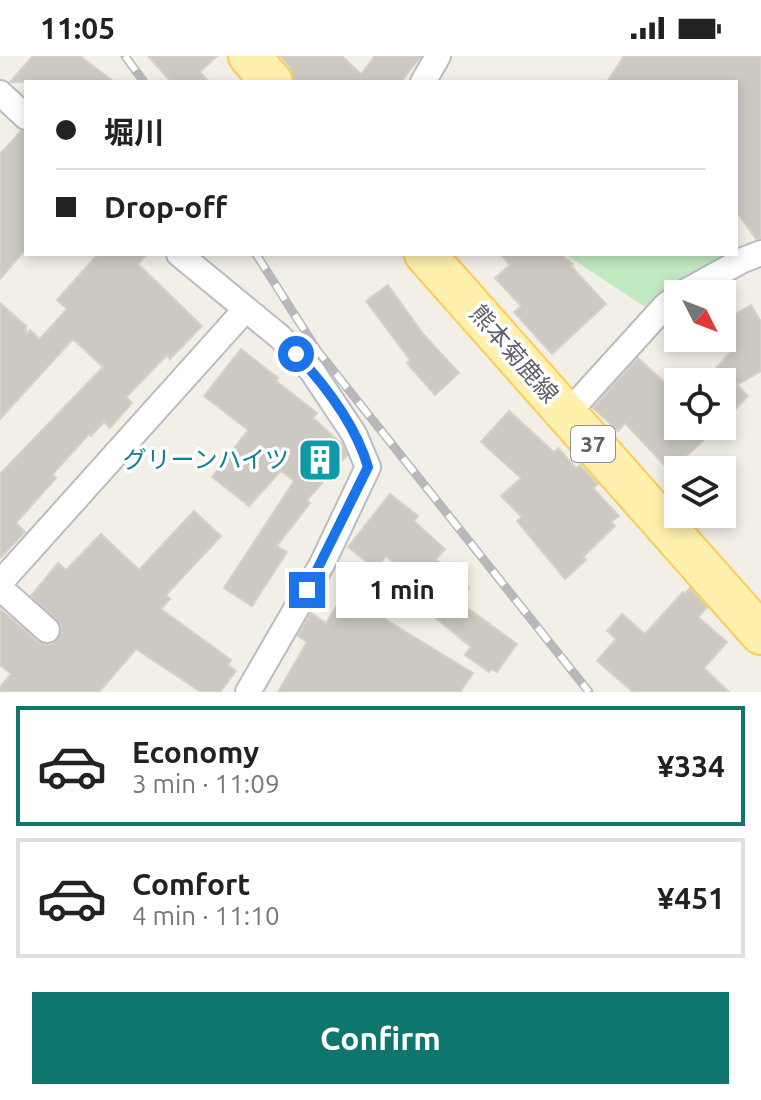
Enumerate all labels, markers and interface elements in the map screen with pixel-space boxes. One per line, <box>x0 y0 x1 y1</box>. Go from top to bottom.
text: 11:05 <box>40 11 115 45</box>
text: 堀川 <box>104 115 164 149</box>
text: Drop-off <box>104 190 227 224</box>
north arrow <box>664 280 736 352</box>
map controls <box>664 280 736 528</box>
street label: 熊本菊鹿線 <box>465 300 564 408</box>
route start <box>278 336 314 372</box>
button: locate <box>664 368 736 440</box>
road number: 37 <box>571 426 615 462</box>
building icon: グリーンハイツ <box>296 436 344 484</box>
place label: グリーンハイツ <box>123 446 289 473</box>
button: layers <box>664 456 736 528</box>
callout: 1 min <box>335 562 467 618</box>
route end <box>289 572 325 608</box>
text: 1 min <box>369 575 435 604</box>
icon: car <box>36 730 108 802</box>
text: Economy <box>132 735 259 769</box>
text: ¥334 <box>657 749 725 783</box>
text: 3 min · 11:09 <box>132 769 280 798</box>
icon: car <box>36 862 108 934</box>
text: Comfort <box>132 867 250 901</box>
text: ¥451 <box>657 881 725 915</box>
text: 4 min · 11:10 <box>132 901 280 930</box>
button: Confirm <box>32 992 729 1084</box>

